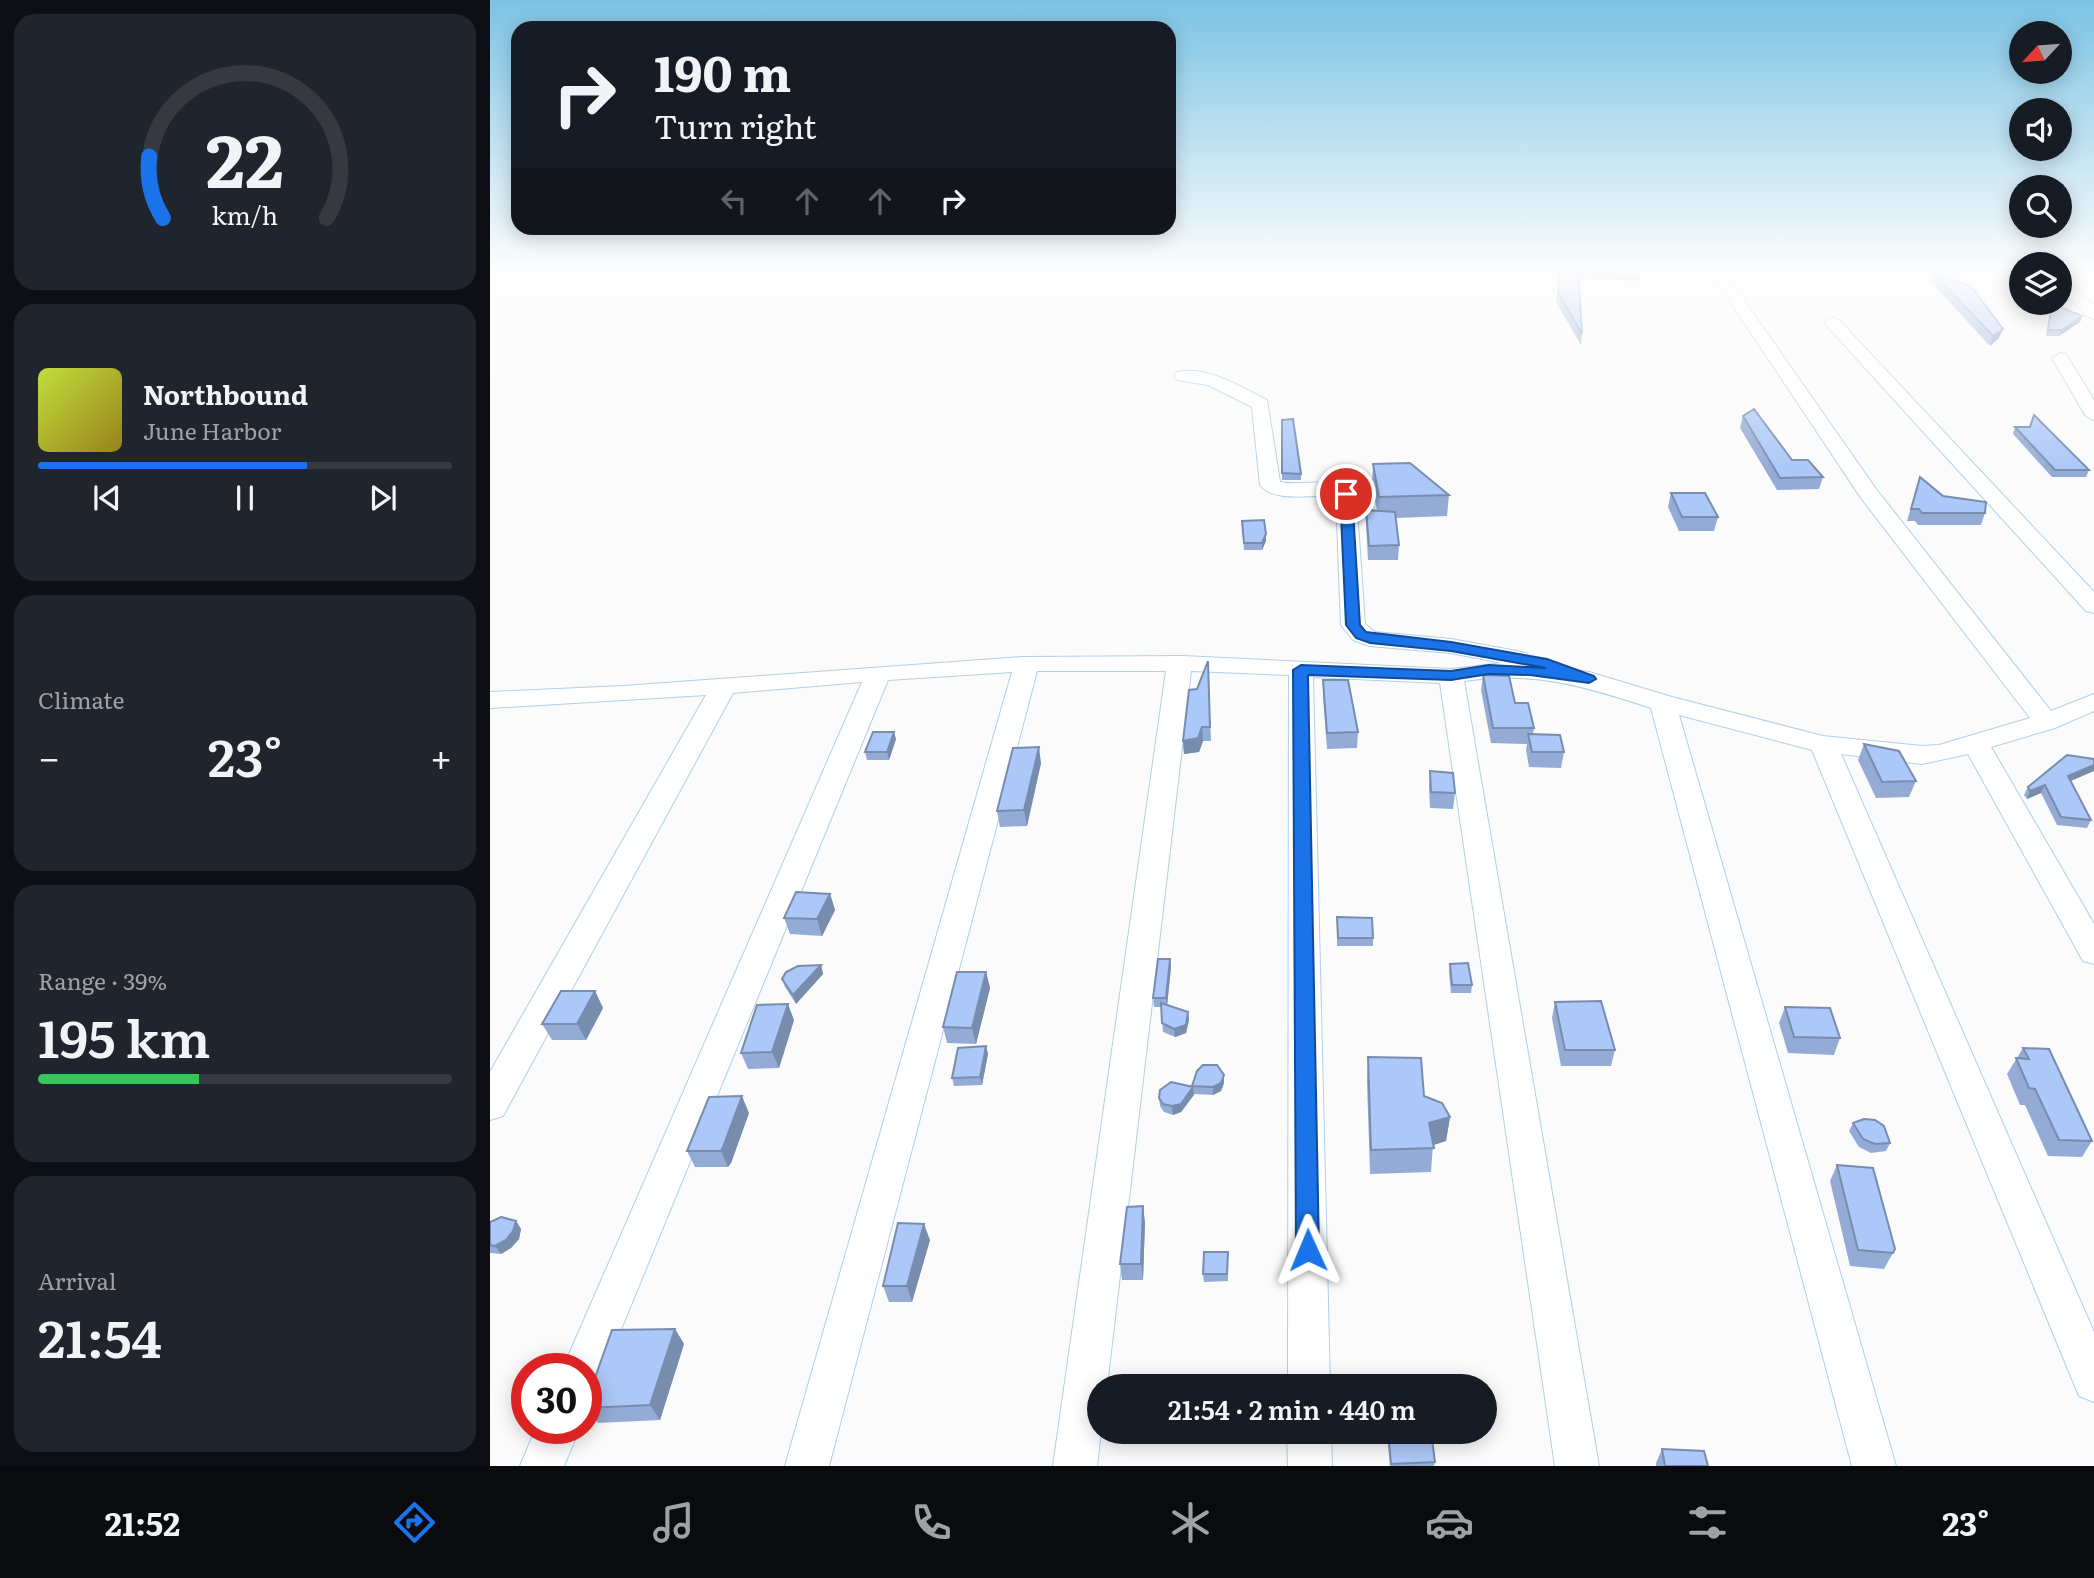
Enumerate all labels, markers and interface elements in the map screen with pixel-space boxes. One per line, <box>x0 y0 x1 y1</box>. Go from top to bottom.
north arrow <box>2009 21 2072 84</box>
map controls <box>2009 21 2072 315</box>
text: 190 m <box>654 34 791 107</box>
icon: right <box>539 49 630 140</box>
button: sound <box>2009 98 2072 161</box>
text: Turn right <box>654 101 816 149</box>
text: 22 <box>206 103 284 211</box>
button: search <box>2009 175 2072 238</box>
icon: left <box>715 182 753 220</box>
icon: ahead <box>788 182 826 220</box>
icon: ahead <box>861 182 899 220</box>
icon: right <box>934 182 972 220</box>
text: km/h <box>212 196 278 233</box>
button: layers <box>2009 252 2072 315</box>
text: Northbound <box>143 374 308 413</box>
text: June Harbor <box>143 413 281 447</box>
pin <box>1316 464 1376 524</box>
icon: arrive <box>1327 475 1365 513</box>
icon: previous <box>88 479 126 517</box>
icon: pause <box>226 479 264 517</box>
icon: next <box>364 479 402 517</box>
text: Climate <box>38 682 124 716</box>
text: 23° <box>208 716 282 793</box>
text: − <box>38 727 60 784</box>
text: + <box>430 727 452 784</box>
text: Range · 39% <box>38 963 167 997</box>
text: 195 km <box>38 997 211 1074</box>
position arrow <box>1271 1213 1345 1287</box>
text: Arrival <box>38 1263 117 1297</box>
text: 21:54 <box>38 1297 162 1374</box>
speed limit sign: 30 <box>511 1353 602 1444</box>
text: 21:54 · 2 min · 440 m <box>1168 1389 1416 1428</box>
text: 21:52 <box>105 1498 180 1546</box>
icon: directions <box>390 1498 439 1547</box>
icon: music <box>649 1498 698 1547</box>
icon: phone <box>907 1498 956 1547</box>
icon: climate <box>1166 1498 1215 1547</box>
icon: car <box>1425 1498 1474 1547</box>
icon: filters <box>1683 1498 1732 1547</box>
text: 23° <box>1942 1498 1989 1546</box>

